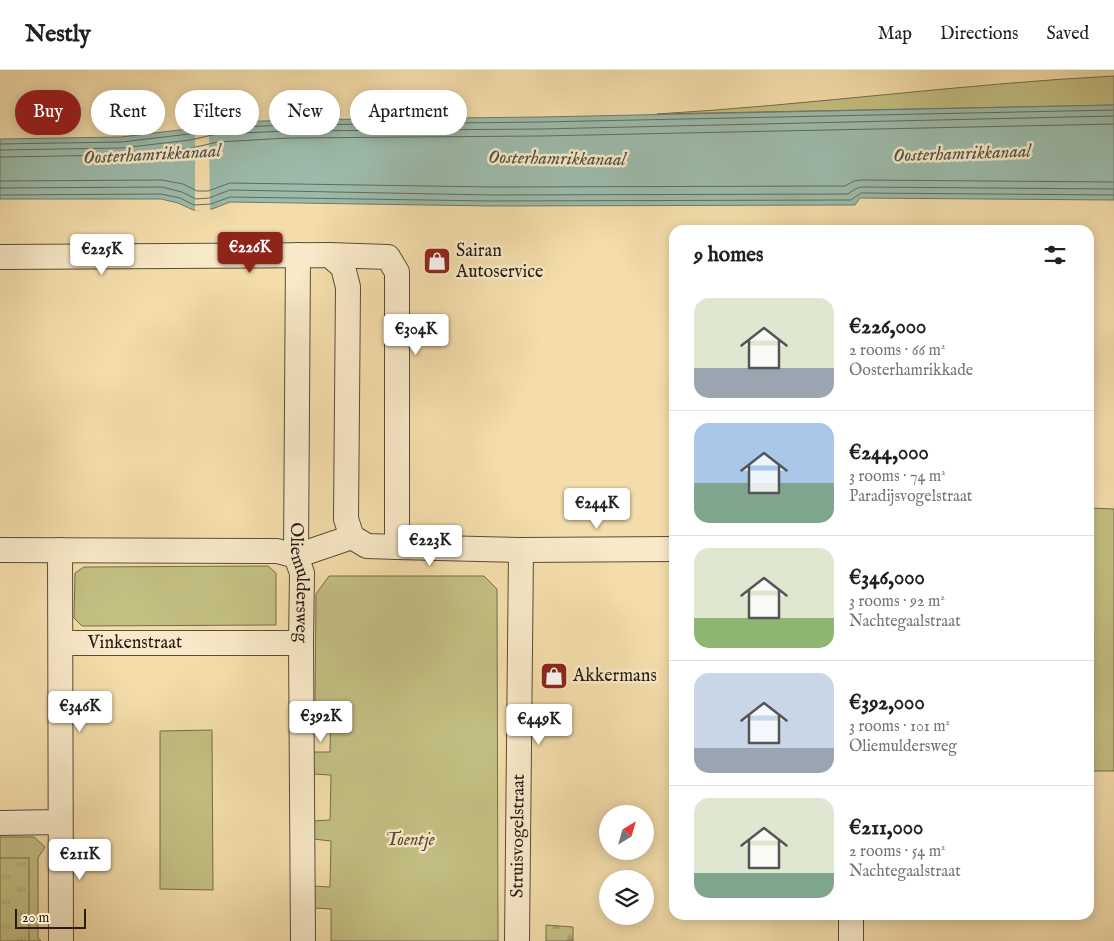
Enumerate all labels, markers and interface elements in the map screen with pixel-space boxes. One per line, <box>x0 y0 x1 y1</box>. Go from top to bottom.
text: Nestly <box>25 19 91 50</box>
text: Map <box>878 23 912 46</box>
text: Directions <box>940 23 1018 46</box>
text: Saved <box>1046 23 1089 46</box>
chip: Buy <box>15 90 81 135</box>
chip: Rent <box>91 90 165 135</box>
chip: Filters <box>175 90 259 135</box>
chip: New <box>269 90 340 135</box>
chip: Apartment <box>350 90 467 135</box>
water label: Oosterhamrikkanaal <box>83 139 223 171</box>
water label: Oosterhamrikkanaal <box>893 140 1033 168</box>
water label: Oosterhamrikkanaal <box>488 146 628 172</box>
pin: €226K <box>215 232 285 274</box>
pin: €225K <box>67 234 137 276</box>
text: €226K <box>229 238 271 258</box>
text: €225K <box>81 240 123 260</box>
place label: Sairan Autoservice <box>455 240 543 284</box>
icon: filters <box>1041 241 1069 269</box>
text: 9 homes <box>694 242 763 269</box>
shop icon: Sairan Autoservice <box>422 246 452 276</box>
pin: €304K <box>381 314 451 356</box>
text: €226,000 <box>849 314 926 341</box>
icon: home <box>734 318 794 378</box>
text: €304K <box>395 320 437 340</box>
text: 2 rooms · 66 m² <box>849 341 945 361</box>
text: Oosterhamrikkade <box>849 361 973 381</box>
text: €244,000 <box>849 440 929 467</box>
icon: home <box>734 443 794 503</box>
text: 3 rooms · 74 m² <box>849 467 946 487</box>
text: Paradijsvogelstraat <box>849 487 972 507</box>
pin: €244K <box>562 488 632 530</box>
text: €244K <box>575 494 619 514</box>
street label: Oliemuldersweg <box>285 522 314 643</box>
pin: €223K <box>395 524 465 567</box>
text: €223K <box>409 531 451 551</box>
text: €346,000 <box>849 565 925 592</box>
icon: home <box>734 568 794 628</box>
text: 3 rooms · 92 m² <box>849 592 945 612</box>
text: Nachtegaalstraat <box>849 612 961 632</box>
street label: Vinkenstraat <box>87 632 182 655</box>
shop icon: Akkermans <box>539 661 569 691</box>
place label: Akkermans <box>572 665 657 688</box>
pin: €346K <box>45 690 115 733</box>
text: €392,000 <box>849 690 925 717</box>
icon: home <box>734 693 794 753</box>
text: €346K <box>59 697 101 717</box>
pin: €392K <box>286 700 356 743</box>
pin: €449K <box>504 704 574 746</box>
text: €392K <box>300 707 342 727</box>
text: €449K <box>517 710 561 730</box>
text: 3 rooms · 101 m² <box>849 717 950 737</box>
text: Oliemuldersweg <box>849 737 957 757</box>
street label: Struisvogelstraat <box>506 774 530 898</box>
north arrow <box>599 805 654 860</box>
map controls <box>599 805 654 925</box>
text: €211,000 <box>849 815 923 842</box>
icon: home <box>734 818 794 878</box>
park label: Toentje <box>385 829 435 852</box>
pin: €211K <box>45 838 115 881</box>
text: 2 rooms · 54 m² <box>849 842 946 862</box>
text: €211K <box>60 845 100 865</box>
text: Nachtegaalstraat <box>849 862 961 882</box>
button: layers <box>599 870 654 925</box>
scale bar <box>15 906 86 929</box>
text: 20 m <box>22 909 49 927</box>

